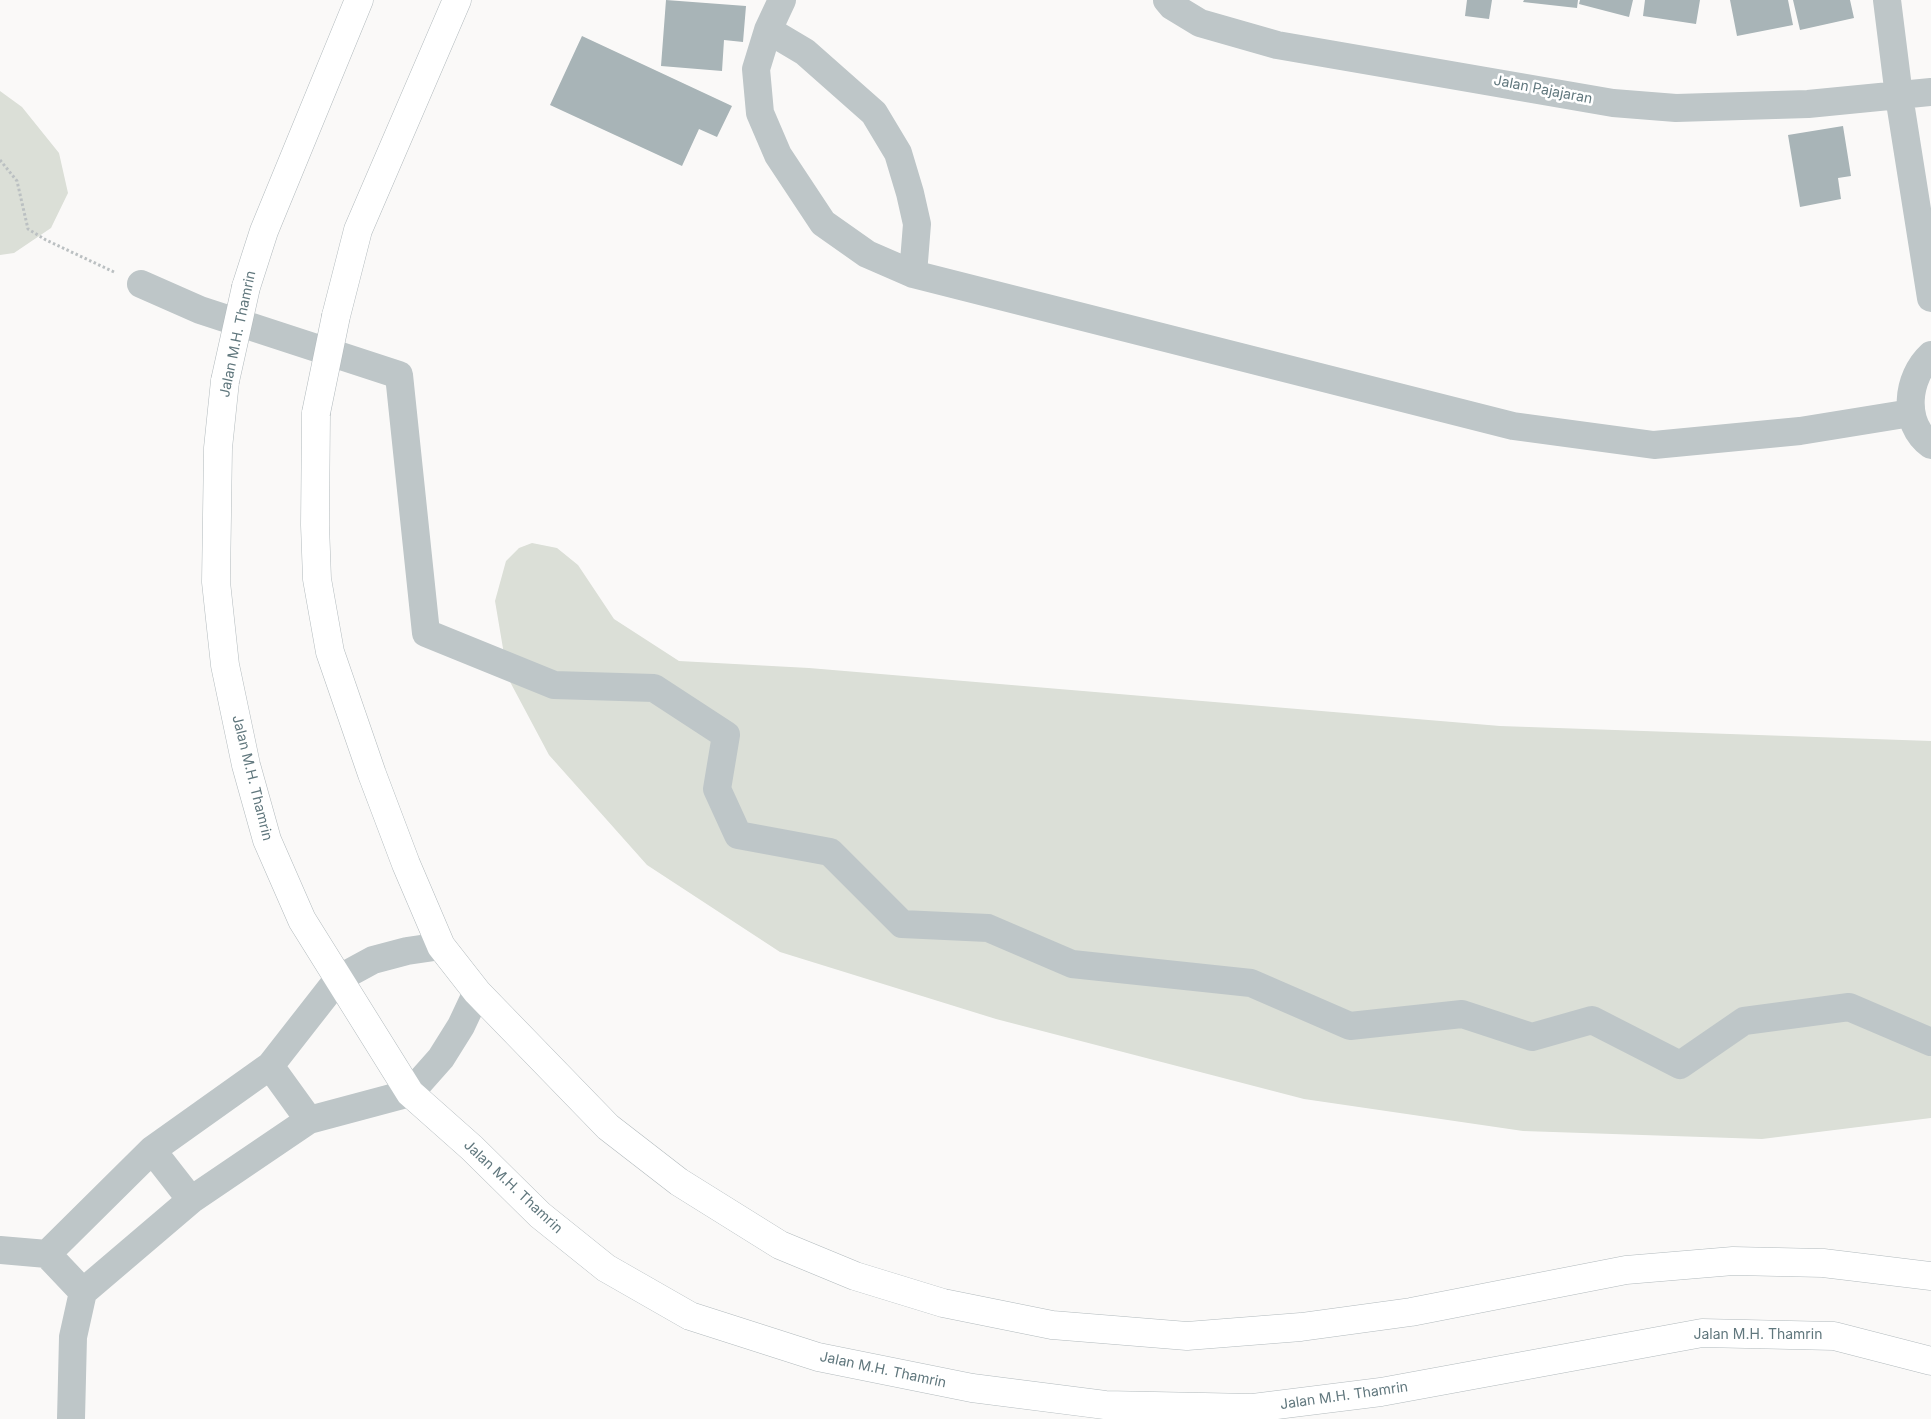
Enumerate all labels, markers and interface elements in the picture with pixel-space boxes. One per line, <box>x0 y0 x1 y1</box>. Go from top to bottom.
street label: Jalan Pajajaran <box>1492 72 1594 108</box>
street label: Jalan M.H. Thamrin <box>216 269 260 399</box>
street label: Jalan M.H. Thamrin <box>228 713 276 843</box>
street label: Jalan M.H. Thamrin <box>460 1137 566 1237</box>
street label: Jalan M.H. Thamrin <box>1694 1327 1822 1343</box>
street label: Jalan M.H. Thamrin <box>818 1348 948 1392</box>
street label: Jalan M.H. Thamrin <box>1279 1379 1409 1413</box>

